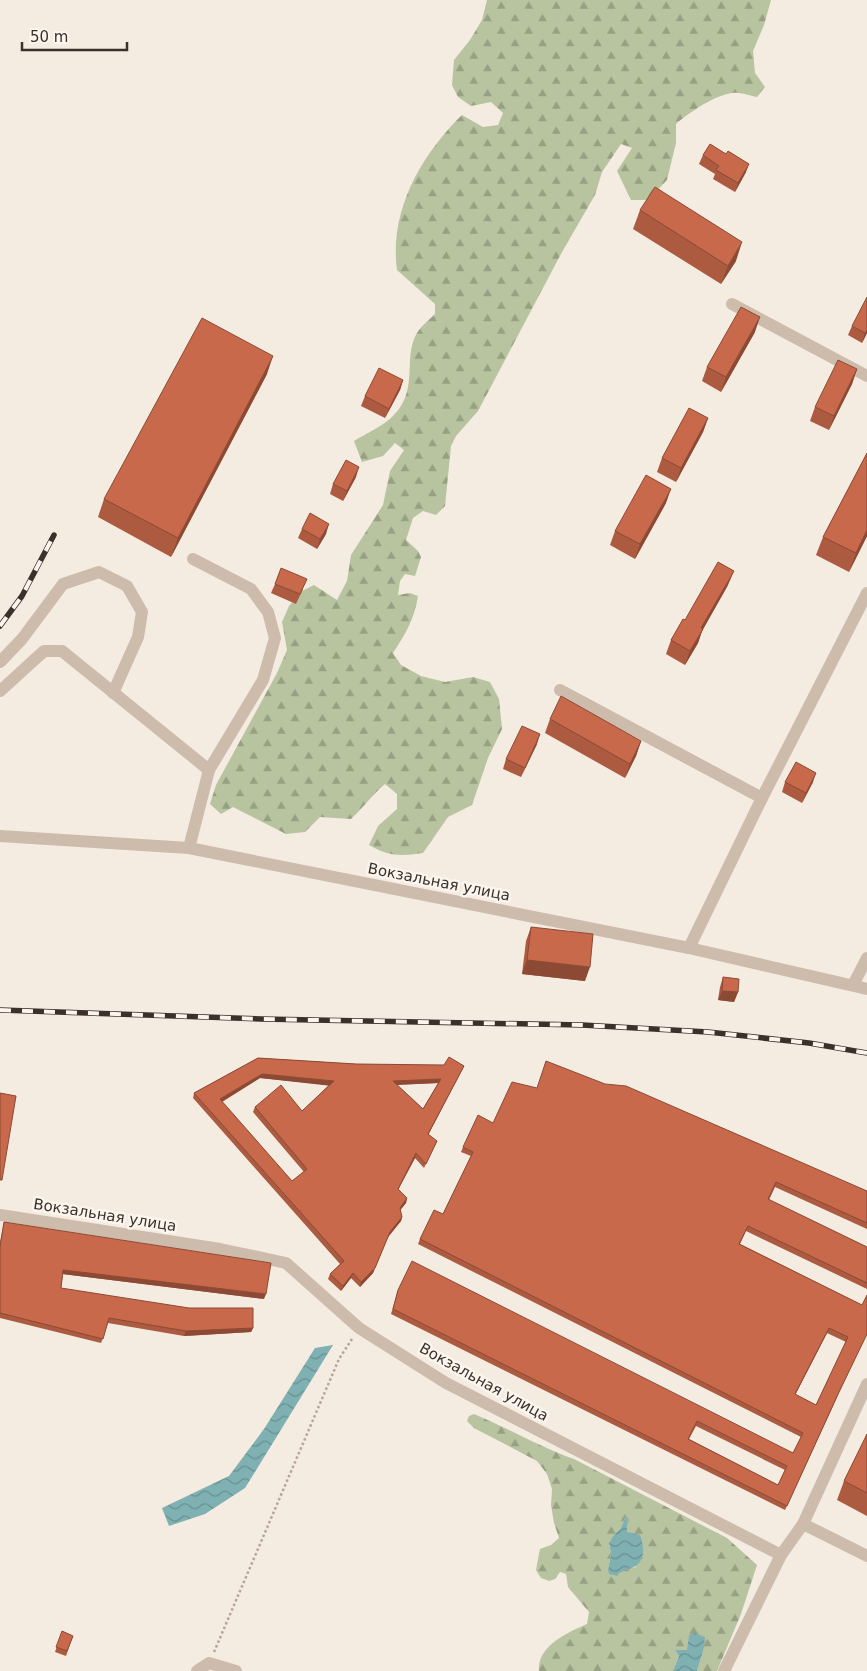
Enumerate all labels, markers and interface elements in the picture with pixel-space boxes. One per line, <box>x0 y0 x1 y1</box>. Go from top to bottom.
scale bar <box>22 20 128 52</box>
text: 50 m <box>30 28 68 46</box>
street label: Вокзальная улица <box>366 859 512 905</box>
street label: Вокзальная улица <box>32 1195 178 1235</box>
street label: Вокзальная улица <box>416 1339 552 1425</box>

